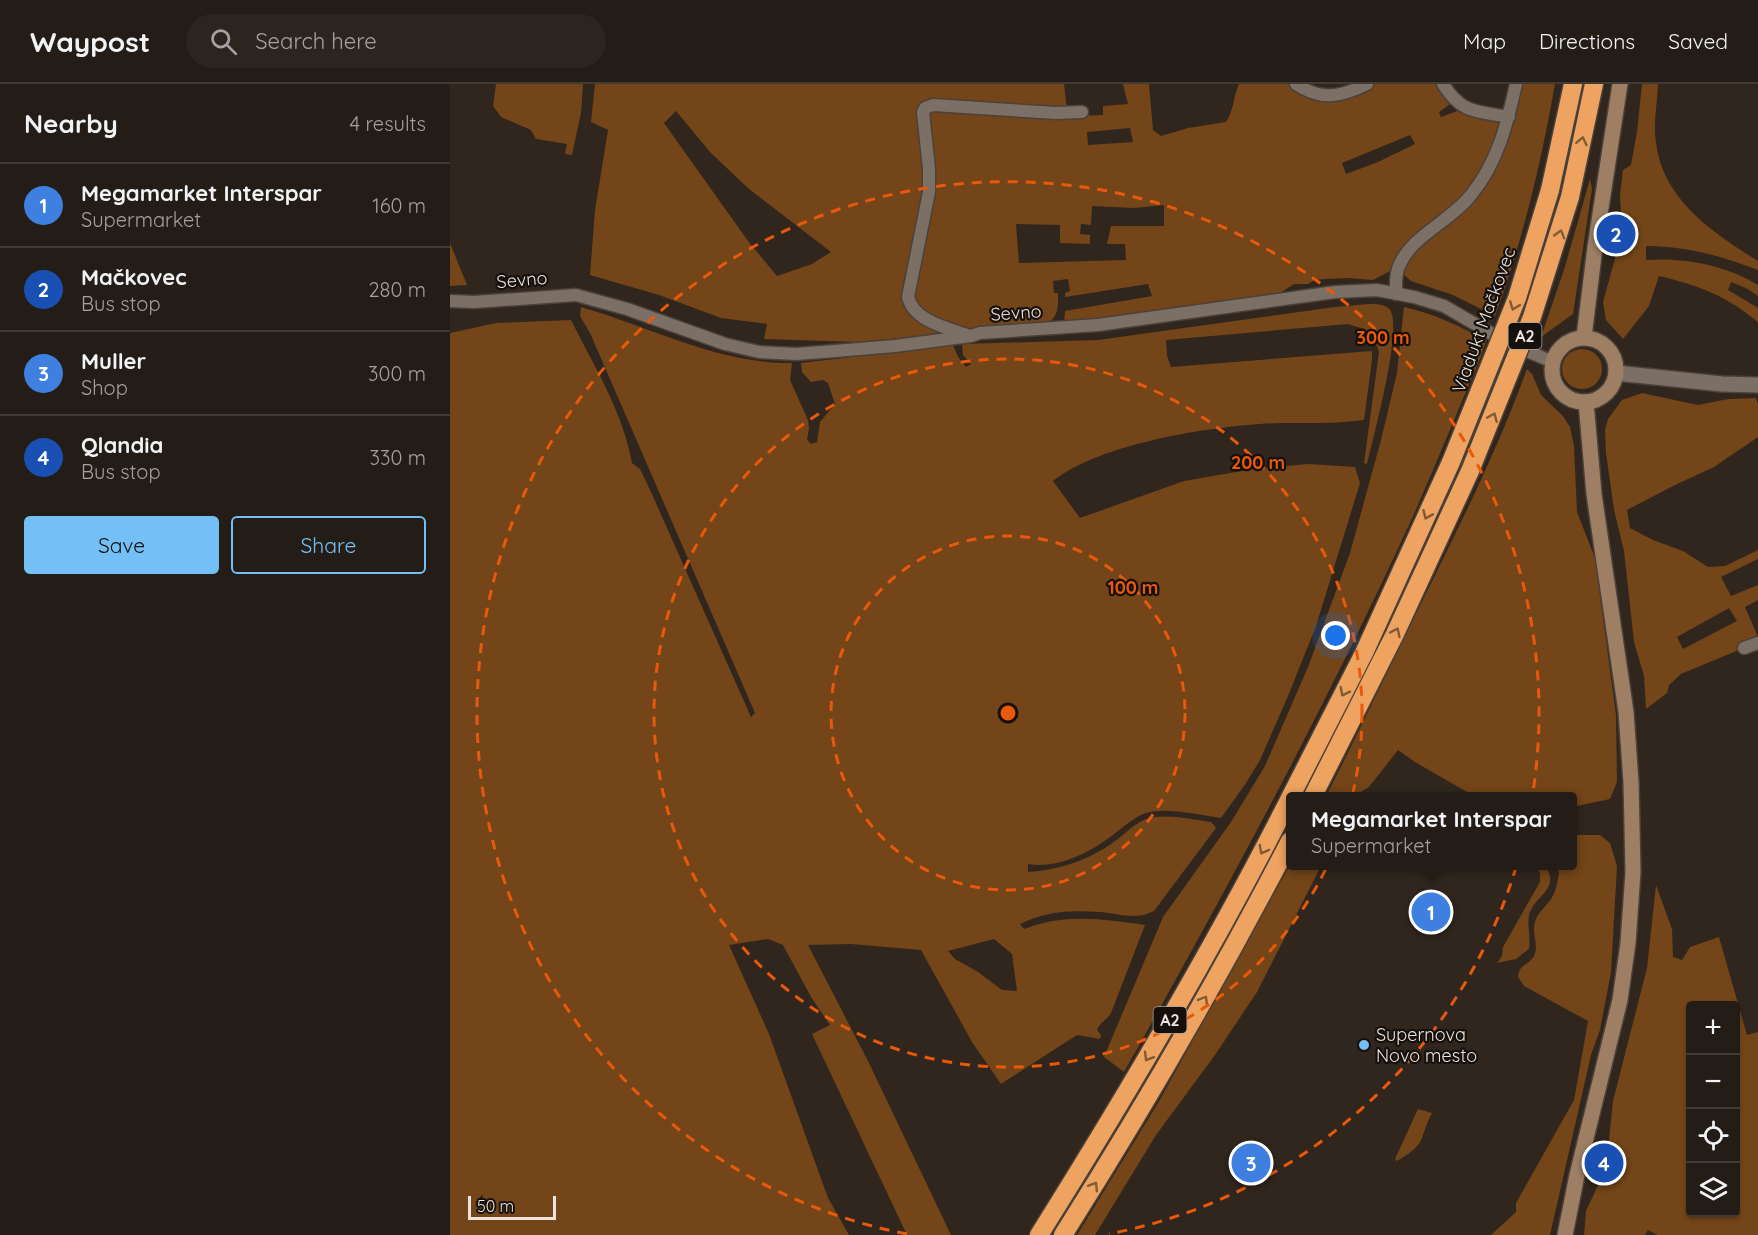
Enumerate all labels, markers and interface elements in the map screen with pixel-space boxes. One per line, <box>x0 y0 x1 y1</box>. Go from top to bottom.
search box <box>186 14 606 68</box>
text: Waypost <box>30 24 150 59</box>
icon: search <box>207 25 240 58</box>
text: Search here <box>255 27 377 55</box>
text: Map <box>1463 28 1506 54</box>
text: Directions <box>1539 28 1635 54</box>
text: Saved <box>1668 28 1728 54</box>
text: Nearby <box>24 107 118 140</box>
text: 4 results <box>350 111 426 136</box>
one-way arrow <box>1575 136 1588 146</box>
text: Megamarket Interspar <box>81 179 322 207</box>
text: 1 <box>40 193 47 218</box>
text: 160 m <box>372 193 426 218</box>
text: Supermarket <box>81 207 201 232</box>
pin: 2 <box>1596 212 1636 256</box>
one-way arrow <box>1553 229 1565 240</box>
street label: Viadukt Mačkovec <box>1447 244 1520 396</box>
text: Mačkovec <box>81 263 187 291</box>
street label: Sevno <box>496 266 548 293</box>
text: 2 <box>38 277 49 302</box>
text: 280 m <box>369 277 426 302</box>
text: Bus stop <box>81 291 161 316</box>
street label: Sevno <box>990 299 1042 326</box>
one-way arrow <box>1509 300 1521 311</box>
road number: A2 <box>1508 323 1542 349</box>
text: 300 m <box>1356 326 1410 349</box>
text: Muller <box>81 347 146 375</box>
text: 3 <box>38 361 49 386</box>
text: 300 m <box>368 361 426 386</box>
text: Shop <box>81 375 128 400</box>
one-way arrow <box>1486 413 1498 424</box>
text: Qlandia <box>81 431 163 459</box>
text: 4 <box>38 445 49 470</box>
text: 330 m <box>369 445 426 470</box>
text: 200 m <box>1231 451 1285 474</box>
text: Bus stop <box>81 459 161 484</box>
one-way arrow <box>1423 509 1435 520</box>
button: Save <box>24 516 219 574</box>
button: Share <box>231 516 426 574</box>
text: 100 m <box>1108 576 1158 599</box>
your location <box>1321 621 1350 650</box>
one-way arrow <box>1388 627 1400 638</box>
one-way arrow <box>1340 685 1351 696</box>
centre of rings <box>998 703 1018 723</box>
popup <box>1286 792 1577 870</box>
text: Megamarket Interspar <box>1311 805 1552 833</box>
text: Supermarket <box>1311 833 1431 858</box>
one-way arrow <box>1259 844 1270 855</box>
pin: 1 <box>1412 890 1450 934</box>
one-way arrow <box>1197 996 1208 1006</box>
map controls <box>1686 1001 1740 1217</box>
button: + <box>1686 1001 1740 1055</box>
road number: A2 <box>1154 1007 1186 1033</box>
place label: Supernova Novo mesto <box>1376 1023 1477 1067</box>
marker: Supernova Novo mesto <box>1357 1038 1371 1052</box>
one-way arrow <box>1143 1051 1155 1061</box>
button: − <box>1686 1055 1740 1109</box>
button: locate <box>1686 1109 1740 1163</box>
pin: 3 <box>1232 1140 1270 1186</box>
pin: 4 <box>1584 1140 1624 1186</box>
button: layers <box>1686 1163 1740 1217</box>
one-way arrow <box>1087 1181 1098 1192</box>
scale bar <box>468 1193 556 1220</box>
text: 50 m <box>477 1196 514 1216</box>

